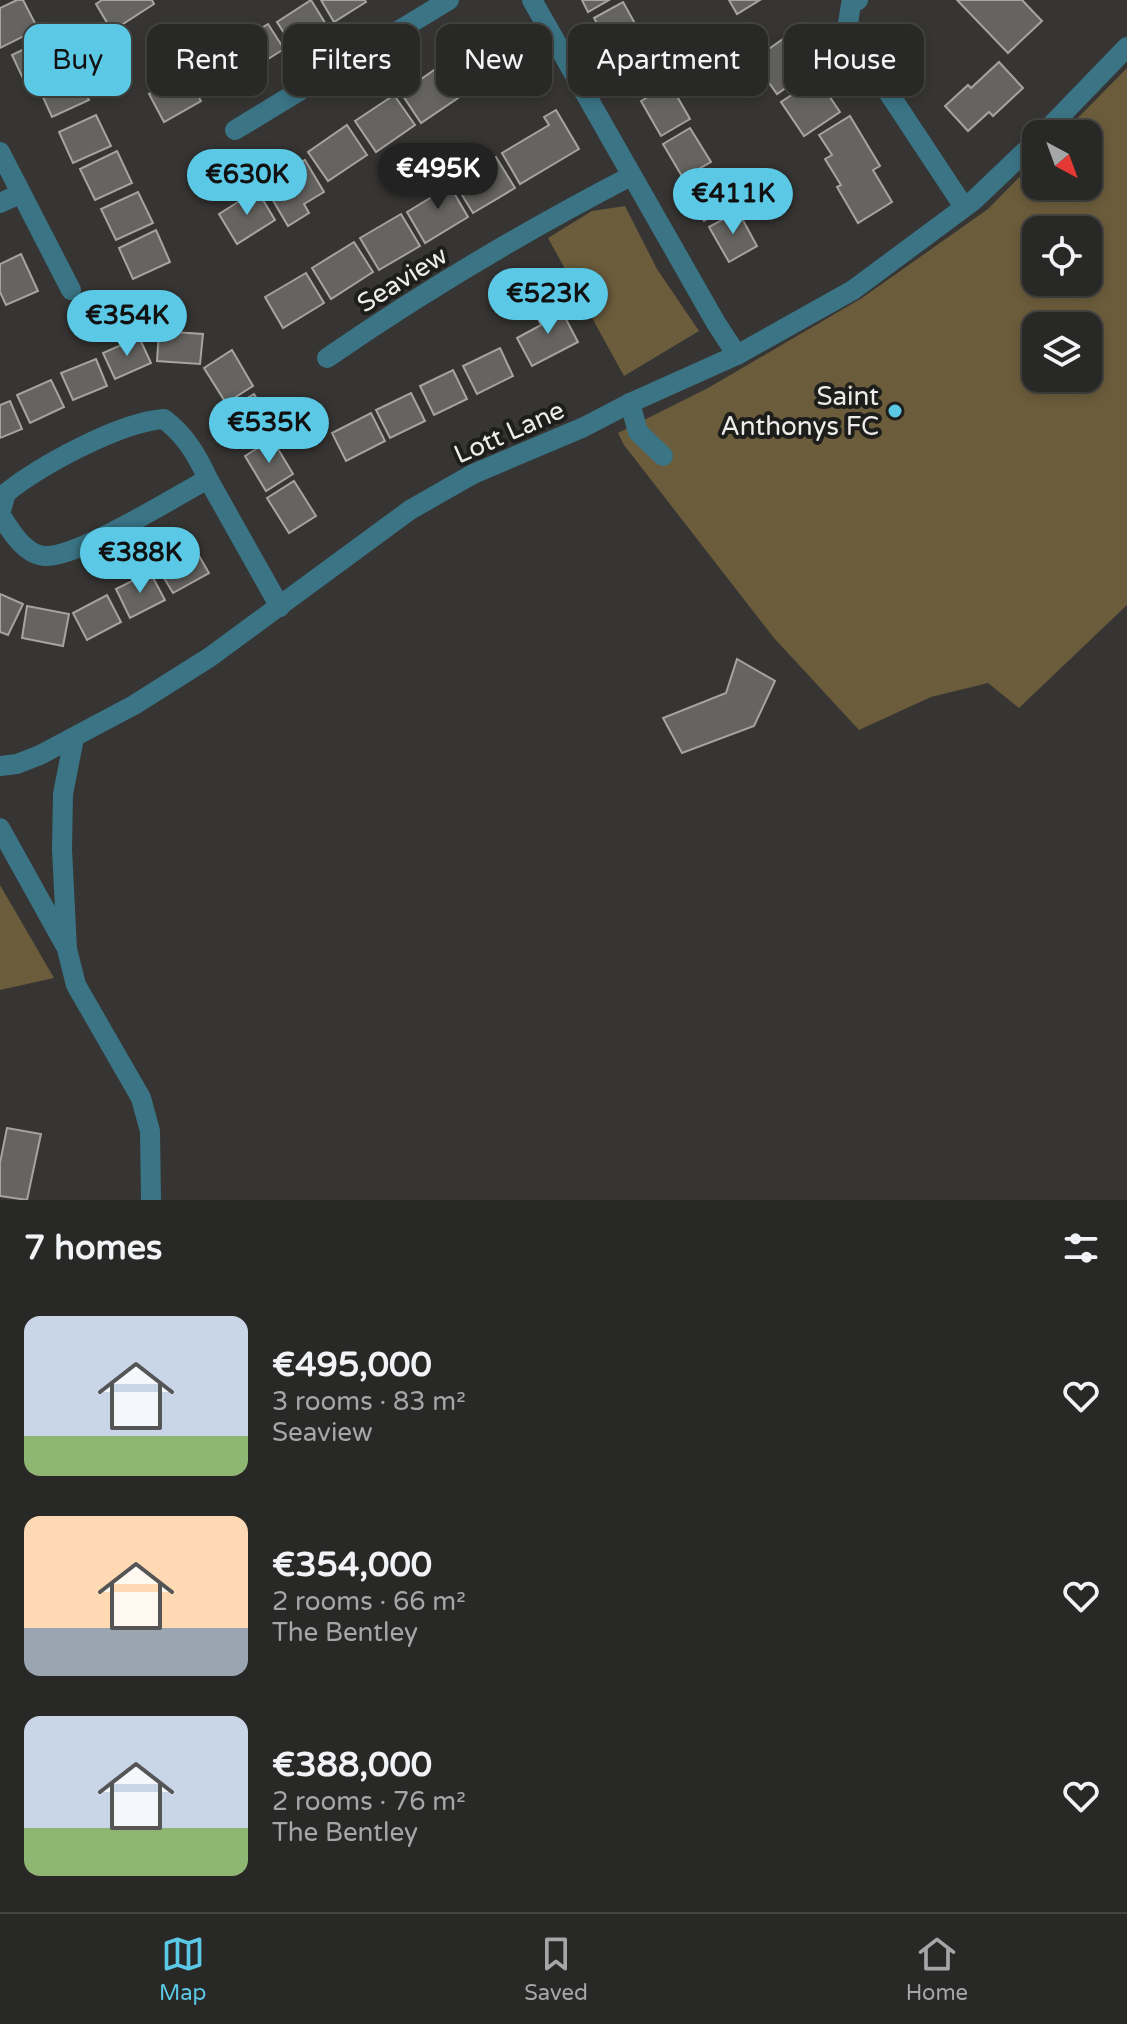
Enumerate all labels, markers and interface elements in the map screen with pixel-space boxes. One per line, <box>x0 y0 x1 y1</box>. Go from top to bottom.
chip: Buy <box>24 24 131 96</box>
chip: Rent <box>147 24 267 96</box>
chip: Filters <box>283 24 420 96</box>
chip: New <box>436 24 552 96</box>
chip: Apartment <box>568 24 768 96</box>
chip: House <box>784 24 924 96</box>
north arrow <box>1022 120 1102 200</box>
map controls <box>1022 120 1102 392</box>
pin: €495K <box>382 143 494 211</box>
pin: €630K <box>191 149 303 217</box>
text: €495K <box>396 153 480 184</box>
text: €630K <box>205 159 289 190</box>
pin: €411K <box>677 168 789 236</box>
text: €411K <box>691 178 775 209</box>
button: locate <box>1022 216 1102 296</box>
street label: Seaview <box>351 240 453 319</box>
pin: €523K <box>492 268 604 336</box>
text: €523K <box>506 278 590 309</box>
pin: €354K <box>71 290 183 358</box>
text: €354K <box>85 300 169 331</box>
button: layers <box>1022 312 1102 392</box>
place label: Saint Anthonys FC <box>721 381 879 442</box>
street label: Lott Lane <box>449 394 569 471</box>
pin: €535K <box>213 397 325 465</box>
marker: Saint Anthonys FC <box>886 402 904 420</box>
text: €535K <box>227 407 311 438</box>
pin: €388K <box>84 527 196 595</box>
text: €388K <box>98 537 182 568</box>
icon: filters <box>1059 1226 1103 1270</box>
text: 7 homes <box>24 1228 162 1269</box>
text: €495,000 <box>272 1345 432 1386</box>
icon: home <box>88 1348 184 1444</box>
icon: heart <box>1059 1374 1103 1418</box>
text: 3 rooms · 83 m² <box>272 1386 466 1417</box>
text: Seaview <box>272 1417 373 1448</box>
text: €354,000 <box>272 1545 432 1586</box>
icon: home <box>88 1548 184 1644</box>
icon: heart <box>1059 1574 1103 1618</box>
text: 2 rooms · 66 m² <box>272 1586 466 1617</box>
text: The Bentley <box>272 1617 418 1648</box>
text: €388,000 <box>272 1745 432 1786</box>
icon: home <box>88 1748 184 1844</box>
icon: heart <box>1059 1774 1103 1818</box>
text: 2 rooms · 76 m² <box>272 1786 466 1817</box>
text: The Bentley <box>272 1817 418 1848</box>
tab: Map <box>159 1932 206 2006</box>
tab: Saved <box>524 1932 588 2006</box>
tab: Home <box>906 1932 968 2006</box>

